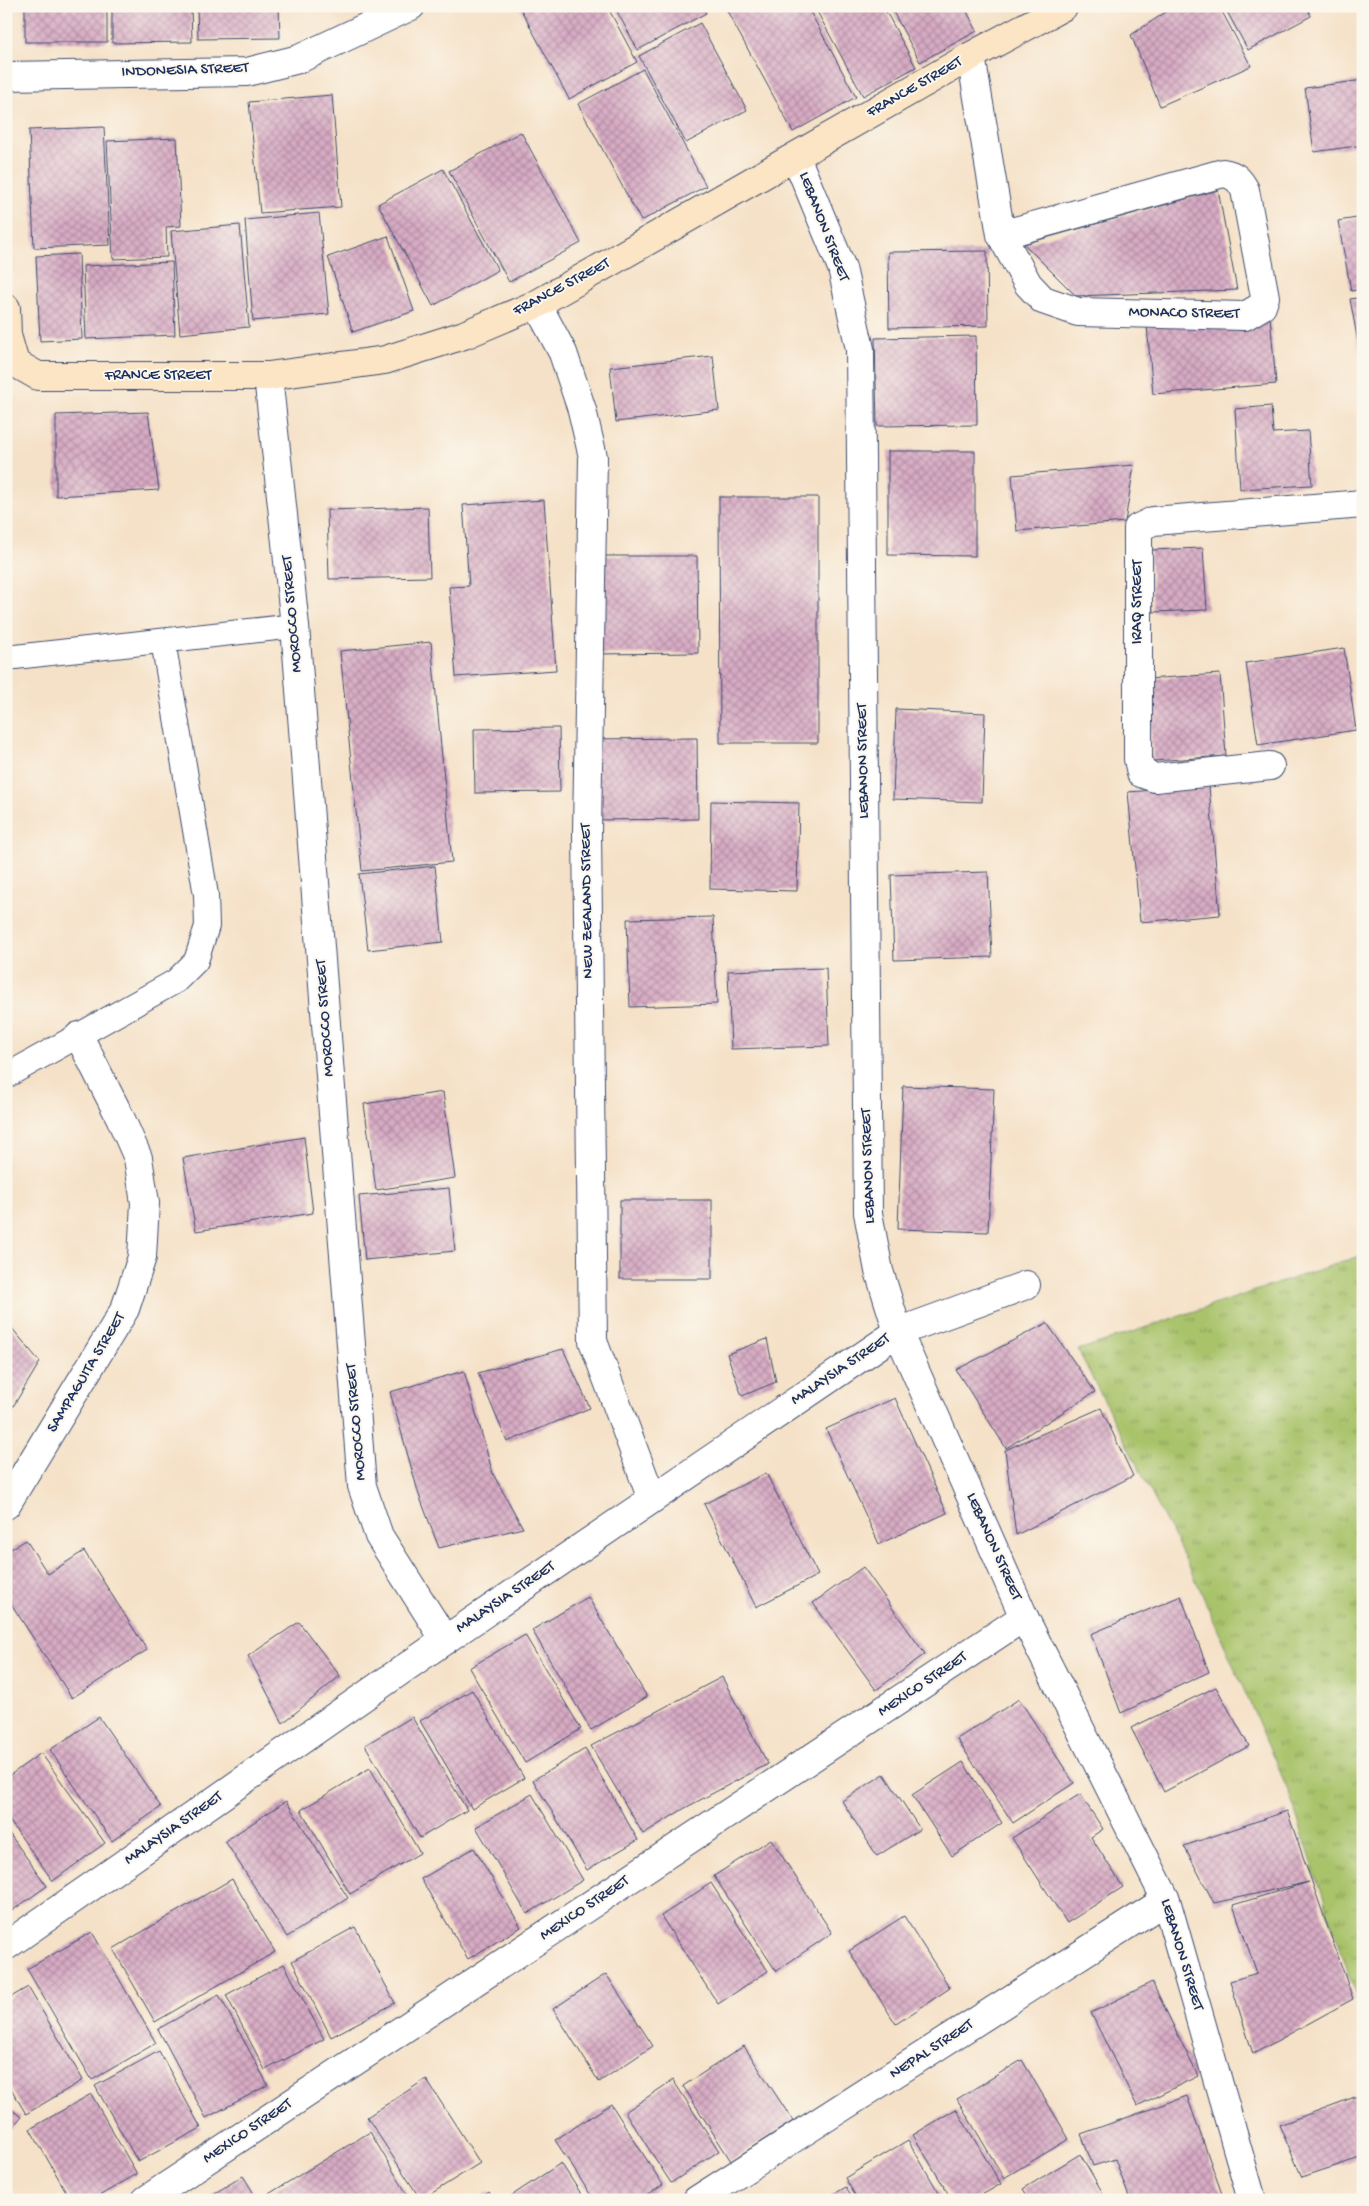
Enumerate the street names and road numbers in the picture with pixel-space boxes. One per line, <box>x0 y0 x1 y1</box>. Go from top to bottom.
street label: FRANCE STREET <box>863 53 967 123</box>
street label: INDONESIA STREET <box>121 59 250 83</box>
street label: LEBANON STREET <box>793 170 853 285</box>
street label: FRANCE STREET <box>509 254 614 322</box>
street label: MONACO STREET <box>1128 304 1240 324</box>
street label: FRANCE STREET <box>104 367 212 386</box>
street label: MOROCCO STREET <box>278 554 308 673</box>
street label: IRAQ STREET <box>1129 559 1148 644</box>
street label: LEBANON STREET <box>853 702 875 819</box>
street label: NEW ZEALAND STREET <box>577 822 599 979</box>
street label: MOROCCO STREET <box>312 958 340 1077</box>
street label: LEBANON STREET <box>857 1107 881 1224</box>
street label: SAMPAGUITA STREET <box>44 1309 131 1437</box>
street label: MALAYSIA STREET <box>788 1329 895 1410</box>
street label: MOROCCO STREET <box>342 1362 372 1481</box>
street label: LEBANON STREET <box>961 1490 1026 1605</box>
street label: MALAYSIA STREET <box>453 1557 560 1638</box>
street label: MEXICO STREET <box>875 1648 972 1722</box>
street label: MALAYSIA STREET <box>121 1788 228 1870</box>
street label: MEXICO STREET <box>537 1872 634 1946</box>
street label: LEBANON STREET <box>1155 1897 1207 2014</box>
street label: NEPAL STREET <box>886 2015 978 2084</box>
street label: MEXICO STREET <box>200 2095 297 2169</box>

